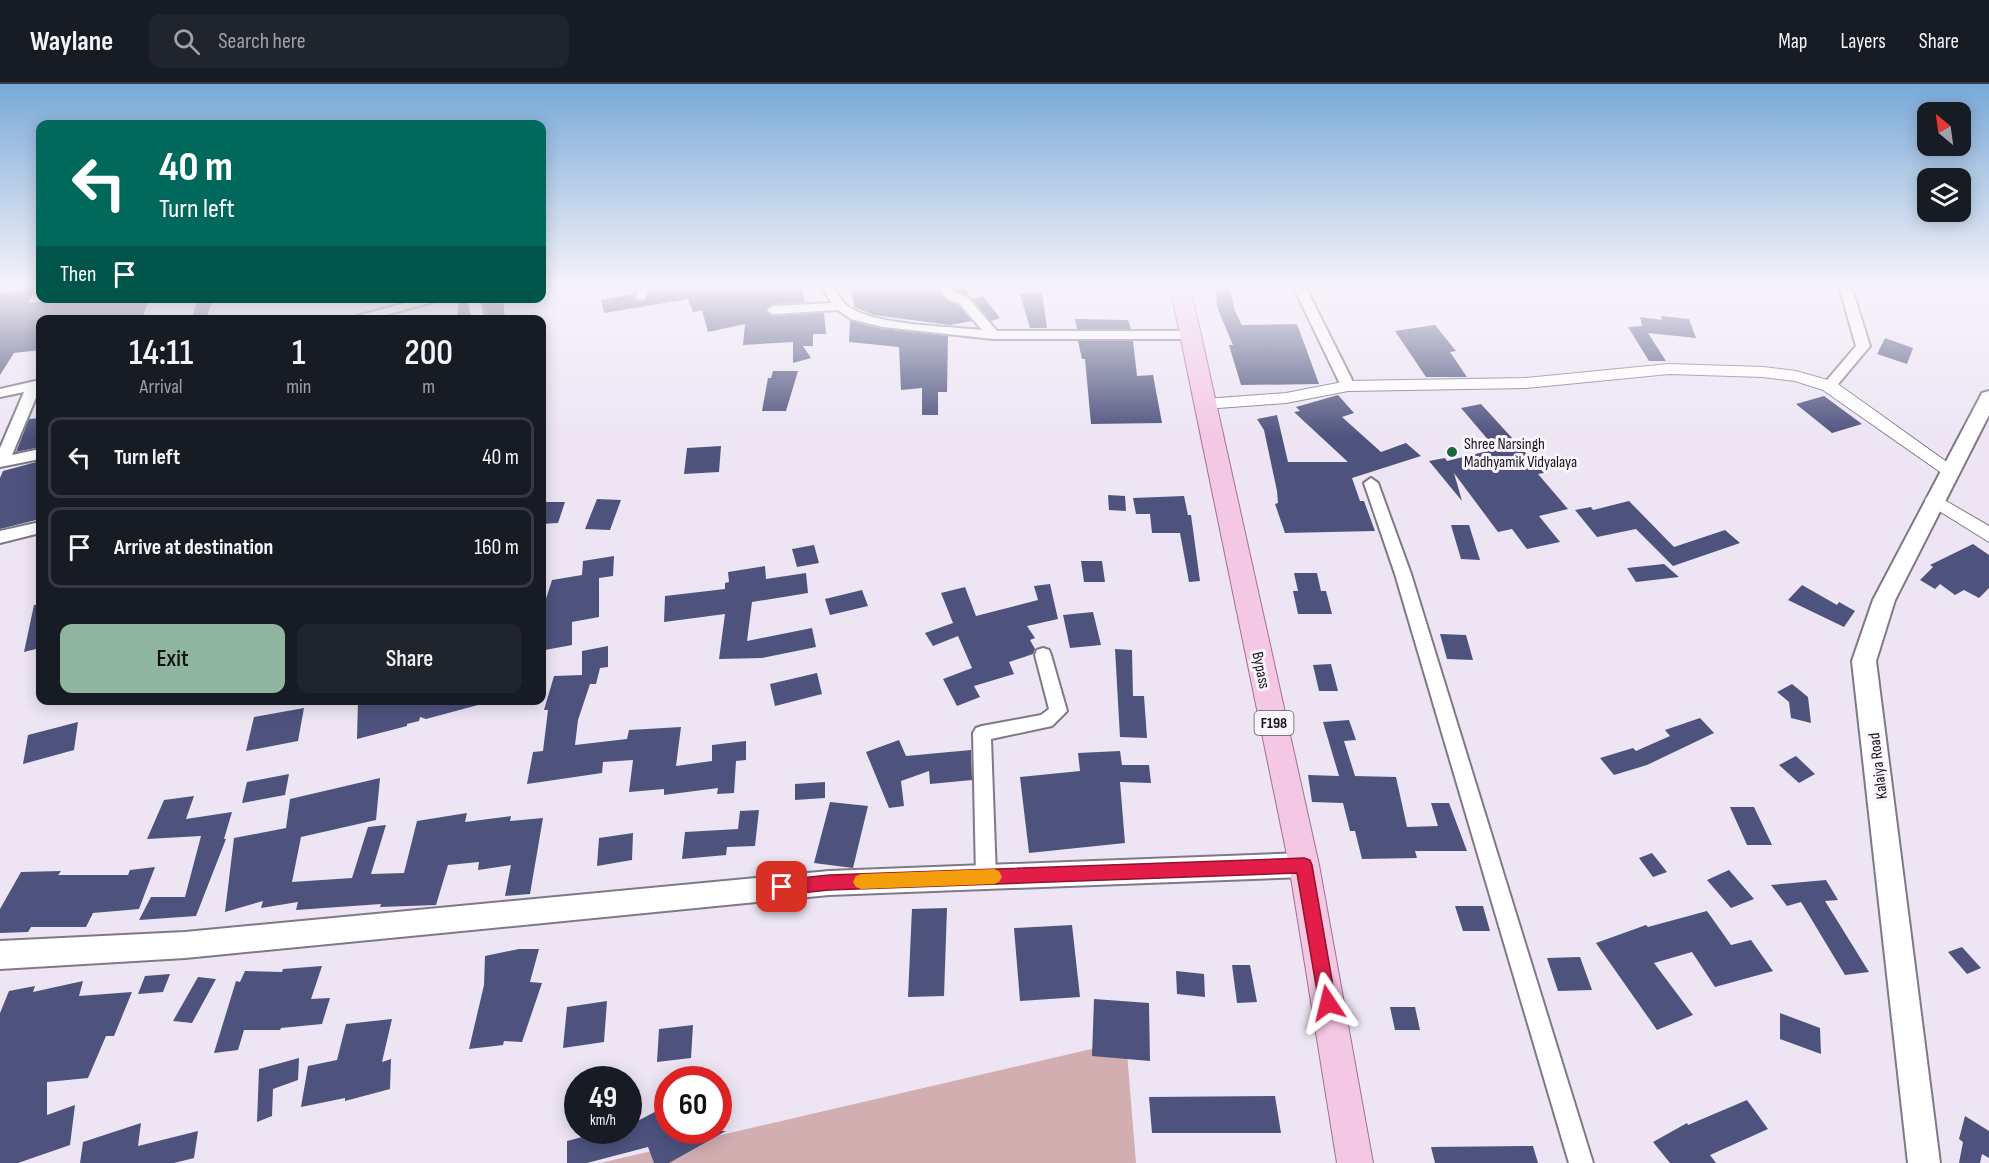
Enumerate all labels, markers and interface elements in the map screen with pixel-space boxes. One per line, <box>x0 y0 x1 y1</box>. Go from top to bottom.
search box <box>149 14 569 68</box>
text: Waylane <box>30 25 113 58</box>
icon: search <box>170 25 203 58</box>
text: Search here <box>218 28 306 55</box>
text: Map <box>1778 29 1807 54</box>
text: Layers <box>1840 29 1886 54</box>
text: Share <box>1919 29 1959 54</box>
north arrow <box>1917 102 1971 156</box>
map controls <box>1917 102 1971 222</box>
text: 40 m <box>159 142 233 193</box>
icon: left <box>60 144 138 222</box>
button: layers <box>1917 168 1971 222</box>
text: Turn left <box>159 193 235 225</box>
icon: arrive <box>108 258 141 291</box>
text: Then <box>60 261 96 288</box>
text: 14:11 <box>129 332 193 375</box>
text: 1 <box>292 332 305 375</box>
text: 200 <box>404 332 453 375</box>
text: Arrival <box>140 375 183 399</box>
text: min <box>286 375 311 399</box>
text: m <box>422 375 435 399</box>
place label: Shree Narsingh Madhyamik Vidyalaya <box>1464 435 1577 472</box>
icon: left <box>63 441 96 474</box>
text: Turn left <box>114 444 180 471</box>
text: 40 m <box>482 444 519 471</box>
marker: Shree Narsingh Madhyamik Vidyalaya <box>1445 445 1459 459</box>
icon: arrive <box>63 531 96 564</box>
text: Arrive at destination <box>114 534 273 561</box>
text: 160 m <box>474 534 519 561</box>
button: Exit <box>60 624 285 693</box>
button: Share <box>297 624 522 693</box>
street label: Bypass <box>1247 650 1274 691</box>
road number: F198 <box>1254 711 1294 735</box>
street label: Kalaiya Road <box>1865 732 1892 800</box>
pin <box>756 861 807 912</box>
icon: arrive <box>765 870 798 903</box>
position arrow <box>1296 971 1360 1035</box>
speed limit sign: 60 <box>654 1066 732 1144</box>
text: 49 <box>589 1080 617 1116</box>
text: km/h <box>590 1111 616 1130</box>

